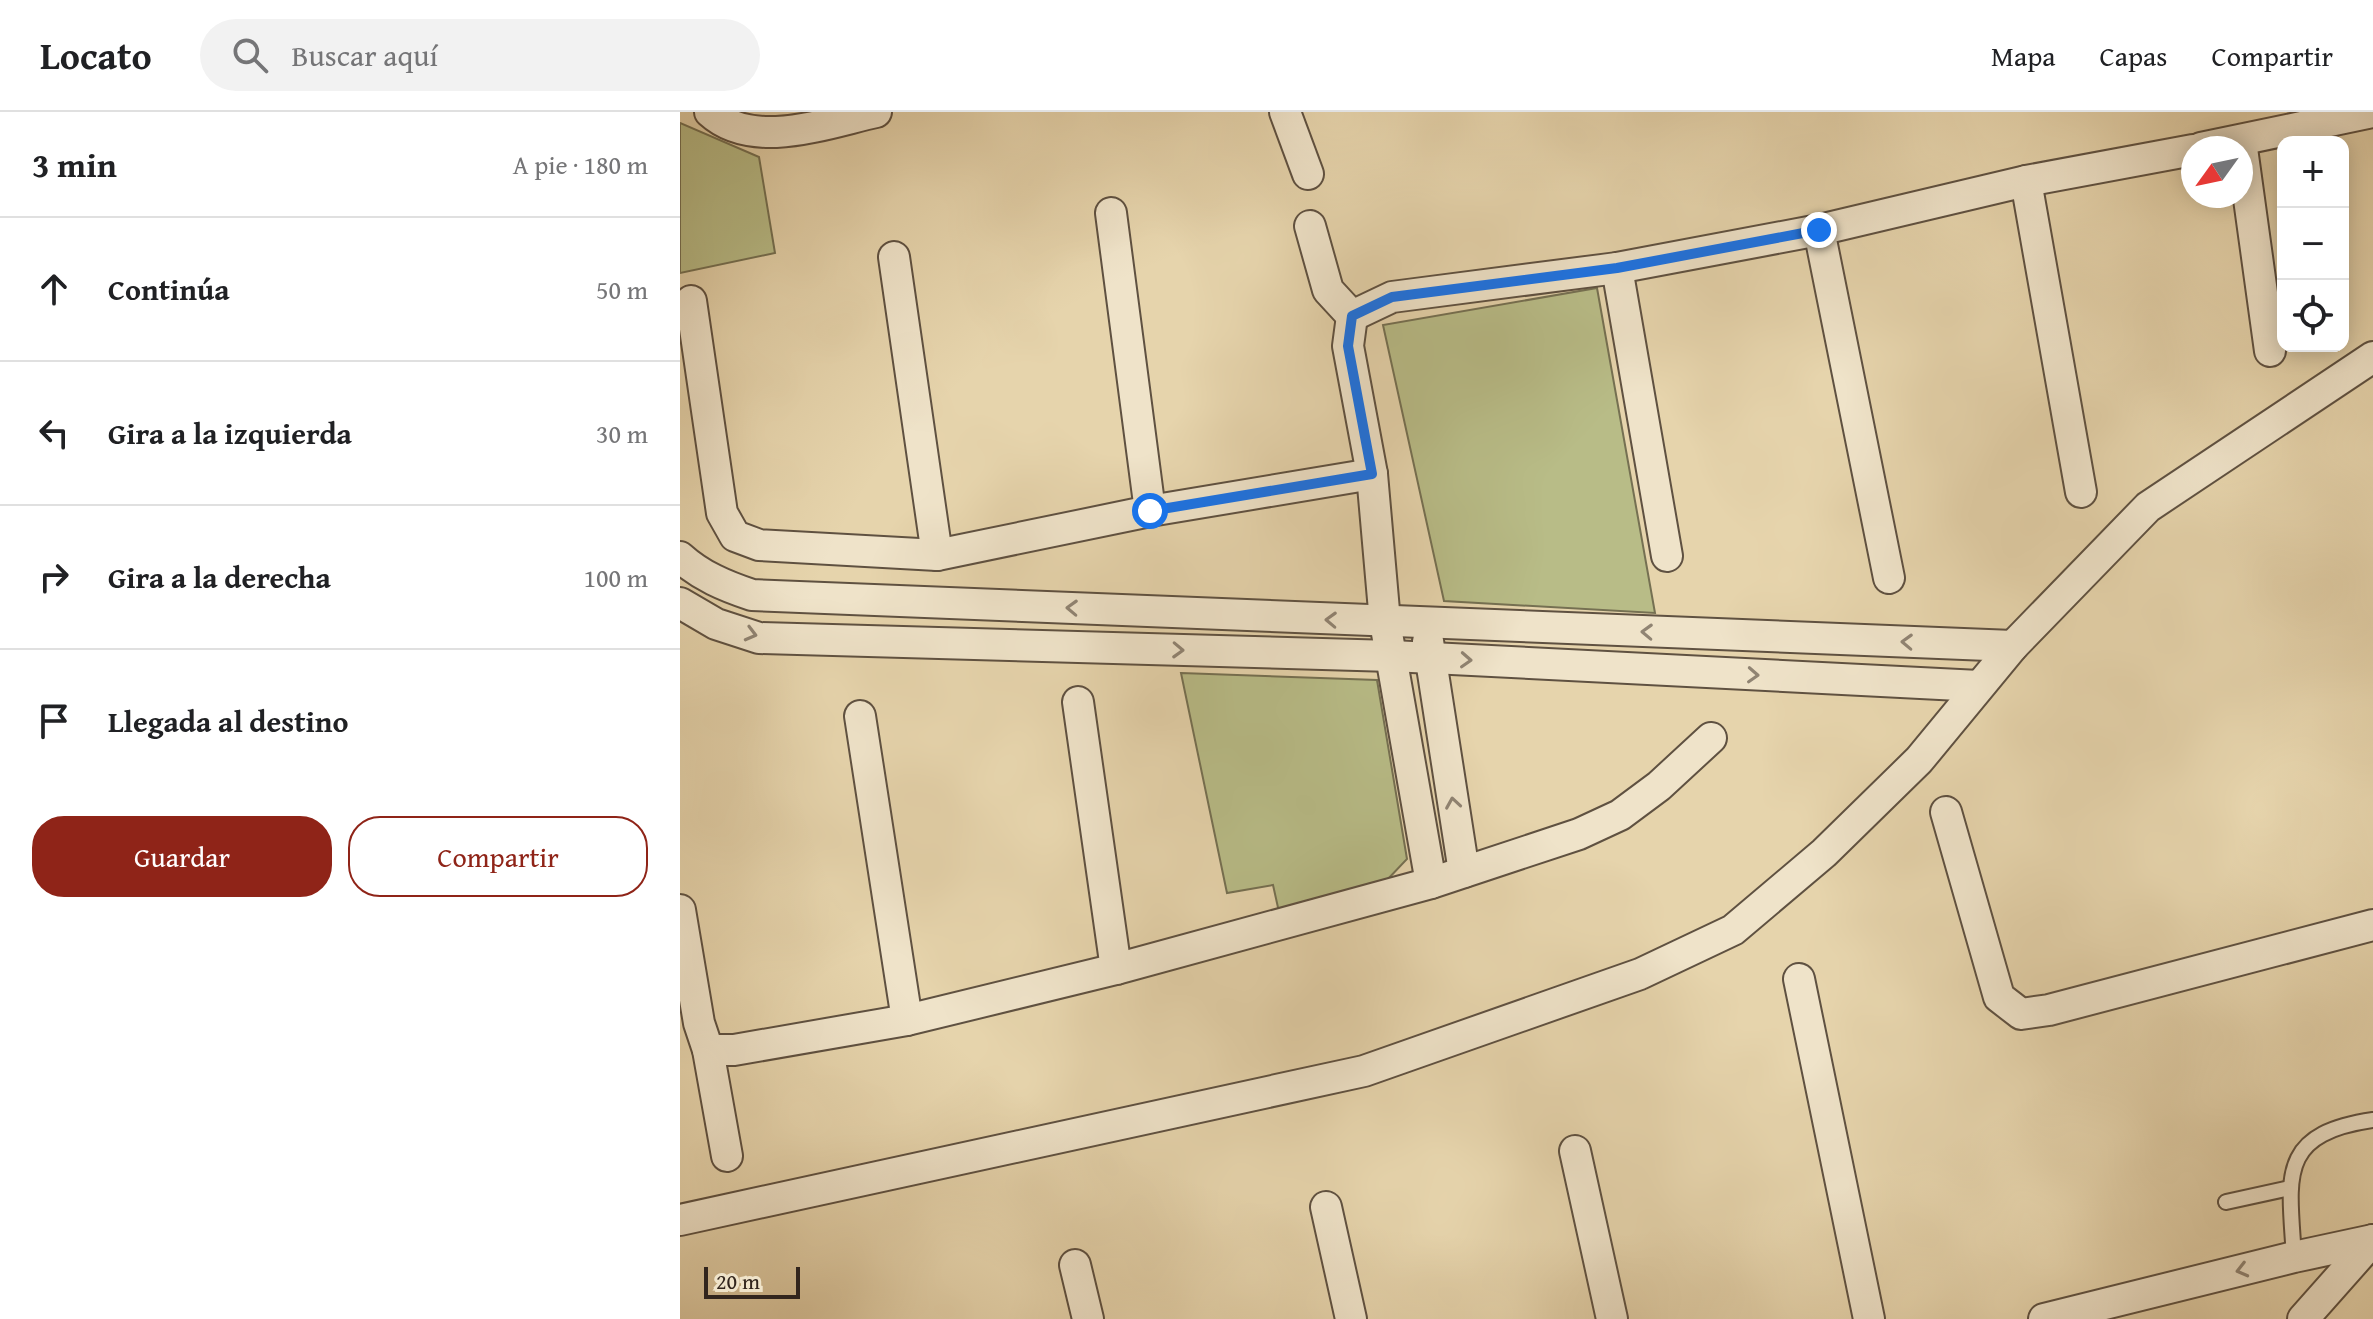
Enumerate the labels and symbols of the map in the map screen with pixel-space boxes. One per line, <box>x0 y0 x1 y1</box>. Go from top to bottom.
north arrow <box>2181 136 2253 208</box>
route end <box>1801 212 1837 248</box>
route start <box>1132 493 1168 529</box>
one-way arrow <box>1065 600 1078 617</box>
one-way arrow <box>1324 611 1337 628</box>
one-way arrow <box>1640 623 1653 640</box>
one-way arrow <box>743 625 757 642</box>
one-way arrow <box>1900 634 1913 651</box>
one-way arrow <box>1172 641 1185 658</box>
one-way arrow <box>1460 651 1473 668</box>
one-way arrow <box>1747 666 1760 683</box>
one-way arrow <box>1445 797 1462 810</box>
one-way arrow <box>2236 1260 2250 1277</box>
scale bar <box>704 1263 800 1299</box>

